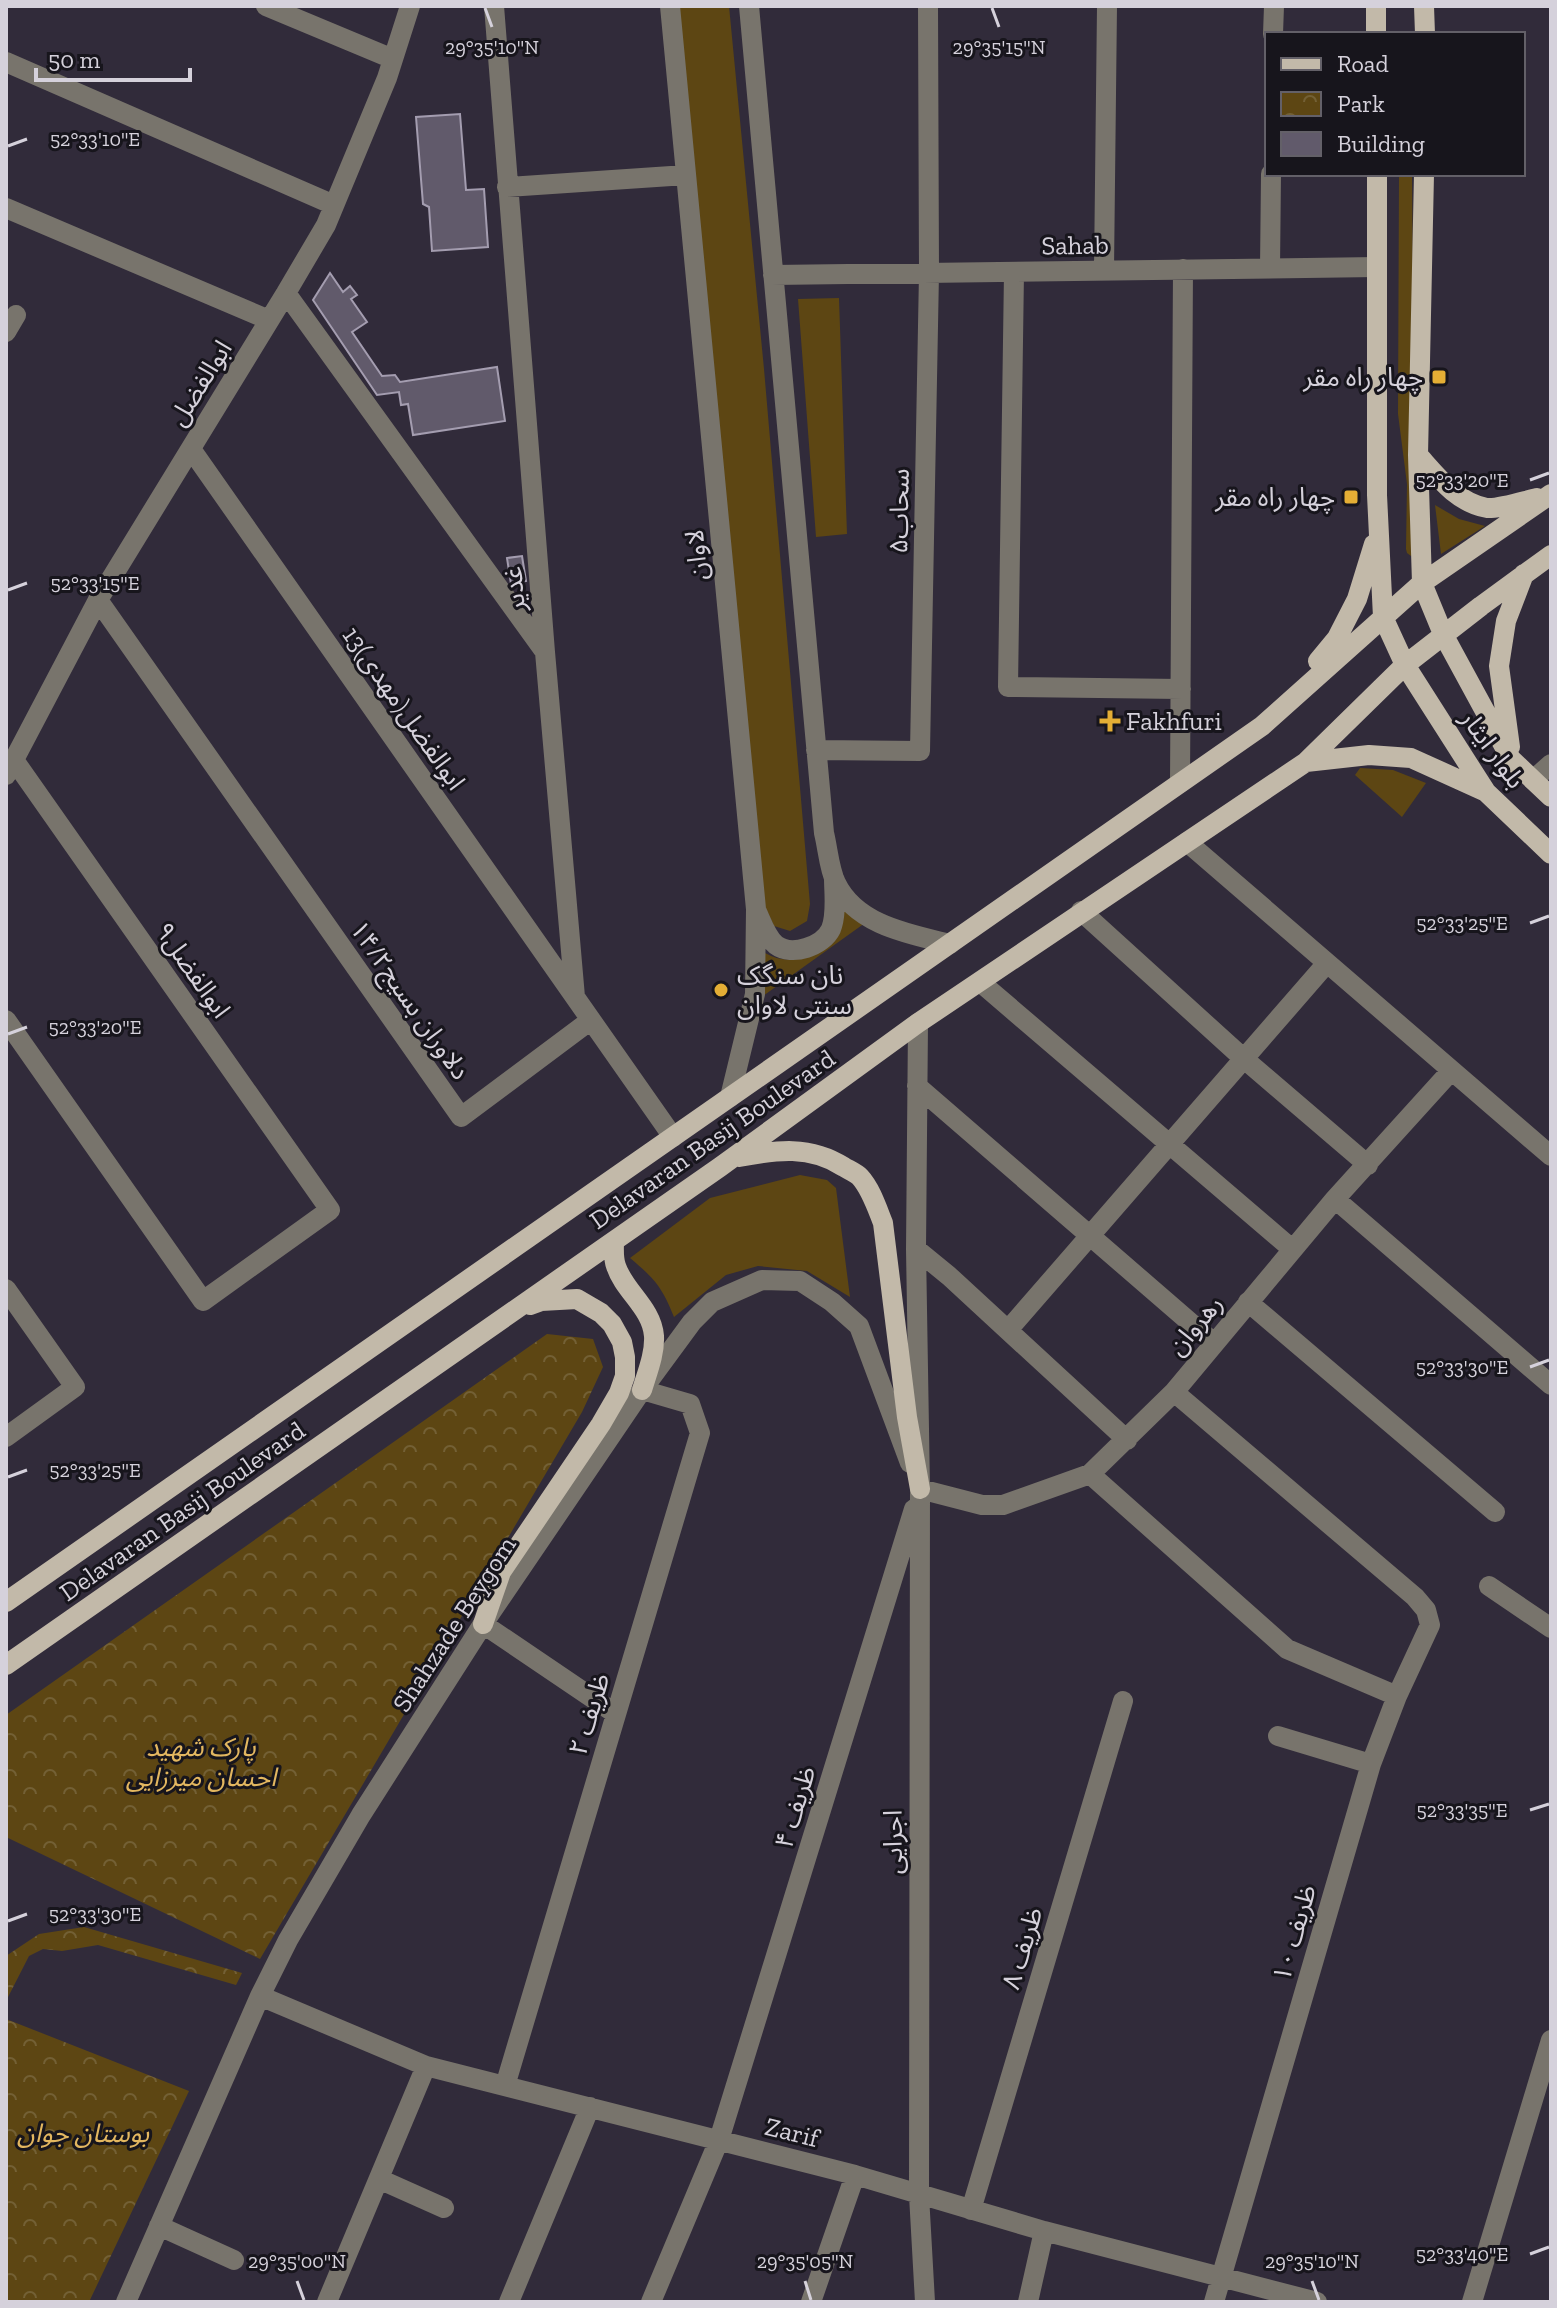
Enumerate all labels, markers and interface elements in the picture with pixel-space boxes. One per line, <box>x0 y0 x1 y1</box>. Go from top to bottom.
scale bar <box>36 32 190 82</box>
legend <box>1265 32 1525 176</box>
text: 29°35'10"N <box>445 35 539 59</box>
text: 29°35'15"N <box>953 35 1046 59</box>
text: 50 m <box>48 45 101 74</box>
text: Road <box>1337 49 1389 78</box>
text: Park <box>1337 89 1385 118</box>
text: 52°33'10"E <box>50 127 140 151</box>
text: Building <box>1337 129 1425 158</box>
street label: Sahab <box>1041 228 1109 262</box>
street label: ابوالفضل <box>161 334 239 432</box>
place label: چهار راه مقر <box>1302 361 1423 394</box>
marker: چهار راه مقر <box>1430 368 1448 386</box>
street label: ۵سحاب <box>882 468 916 554</box>
text: 52°33'20"E <box>1416 468 1508 492</box>
place label: چهار راه مقر‍ <box>1214 481 1335 514</box>
marker: چهار راه مقر‍ <box>1342 488 1360 506</box>
street label: لاوان <box>678 528 714 582</box>
street label: غدیر <box>496 565 532 614</box>
text: 52°33'15"E <box>51 571 139 595</box>
street label: 13ابوالفضل(مهدی) <box>336 620 472 796</box>
street label: بلوار ایثار <box>1453 703 1532 795</box>
place label: Fakhfuri <box>1126 705 1222 737</box>
marker: Fakhfuri <box>1101 712 1119 730</box>
text: 52°33'25"E <box>1416 911 1508 935</box>
street label: ۱۴/۲دلاوران بسیج <box>340 914 477 1088</box>
street label: ابوالفضل۹ <box>148 916 238 1024</box>
place label: نان سنگک سنتی لاوان <box>737 959 852 1021</box>
marker: نان سنگک سنتی لاوان <box>712 981 730 999</box>
text: 52°33'20"E <box>49 1015 141 1039</box>
street label: Delavaran Basij Boulevard <box>583 1042 841 1236</box>
street label: رهروان <box>1160 1288 1230 1362</box>
text: 52°33'30"E <box>1416 1355 1508 1379</box>
street label: Delavaran Basij Boulevard <box>53 1414 311 1608</box>
text: 52°33'25"E <box>49 1458 141 1482</box>
street label: Shahzade Beygom <box>385 1530 523 1718</box>
street label: ظریف ۲ <box>561 1669 617 1759</box>
park label: پارک شهید احسان میرزایی <box>126 1731 279 1793</box>
street label: ظریف ۴ <box>767 1762 823 1852</box>
text: 52°33'35"E <box>1416 1798 1508 1822</box>
street label: اجرایی <box>877 1810 909 1874</box>
street label: ظریف ۱۰ <box>1265 1881 1323 1985</box>
text: 52°33'30"E <box>49 1902 141 1926</box>
street label: ظریف ۸ <box>994 1903 1050 1993</box>
street label: Zarif <box>762 2110 824 2154</box>
park label: بوستان جوان <box>17 2117 150 2149</box>
text: 52°33'40"E <box>1416 2242 1508 2266</box>
text: 29°35'00"N <box>248 2249 346 2273</box>
text: 29°35'05"N <box>757 2249 854 2273</box>
text: 29°35'10"N <box>1265 2249 1359 2273</box>

